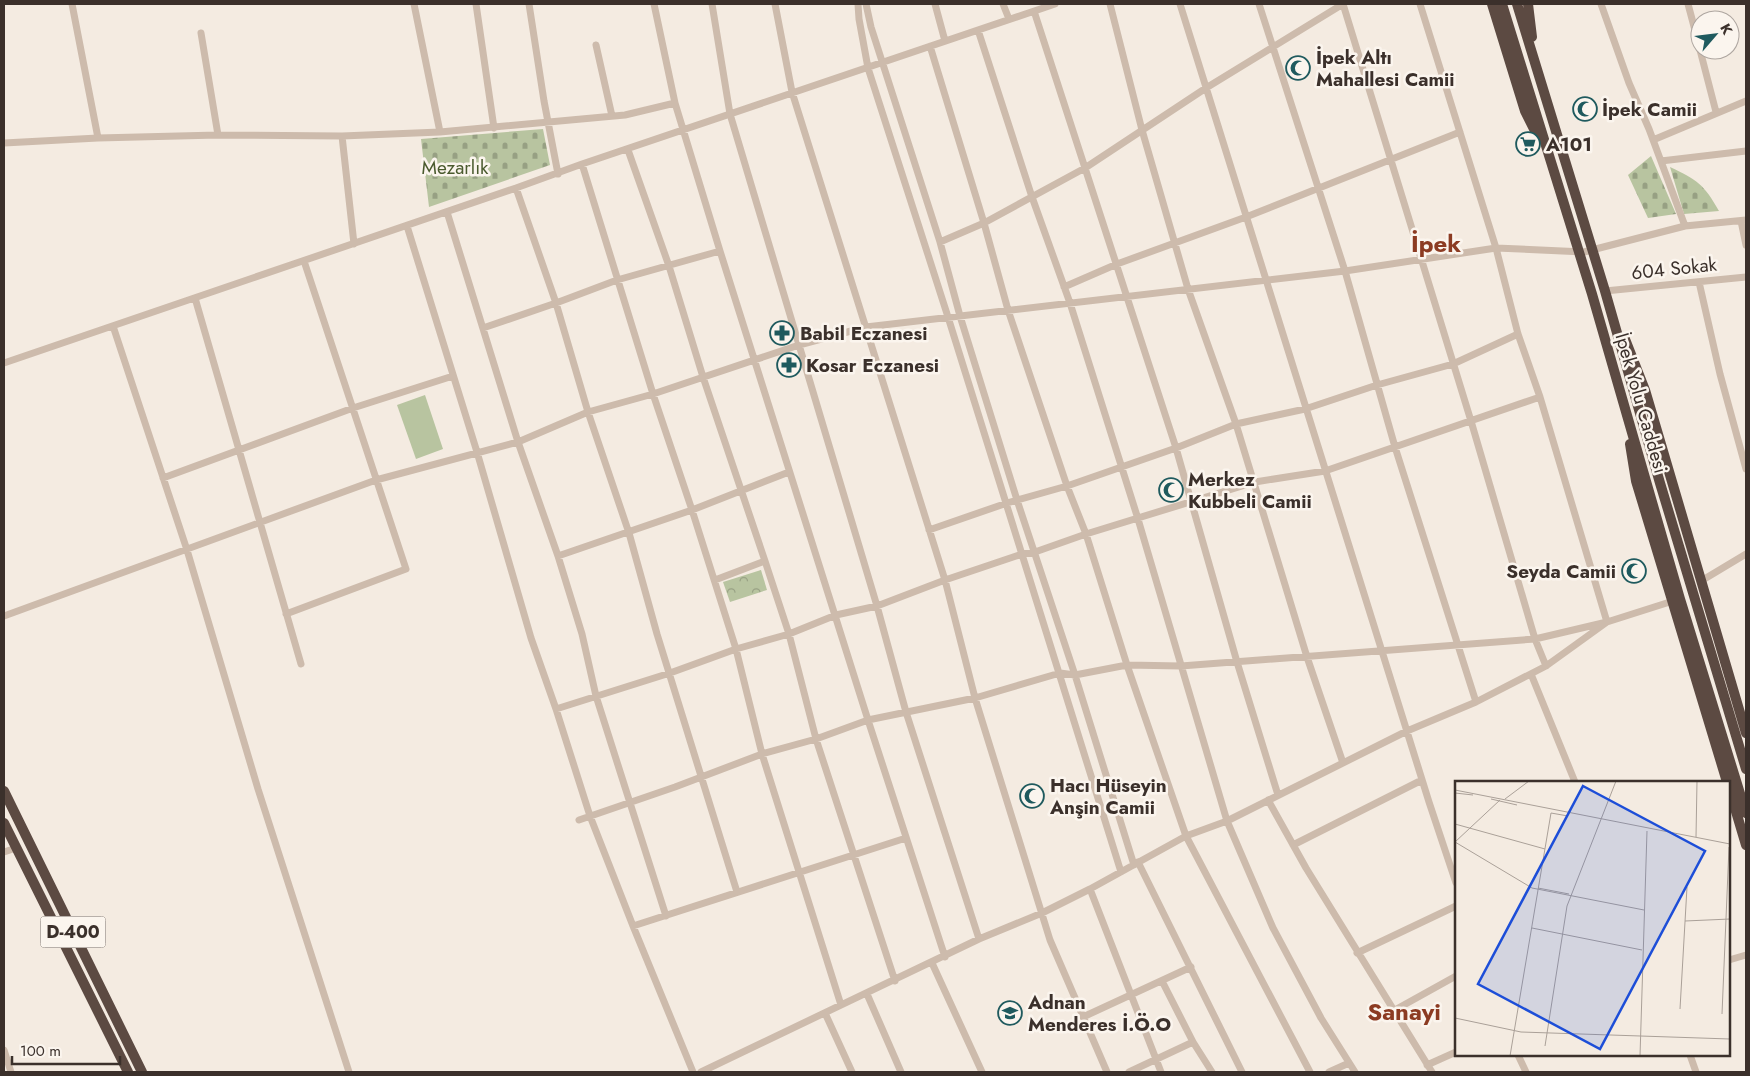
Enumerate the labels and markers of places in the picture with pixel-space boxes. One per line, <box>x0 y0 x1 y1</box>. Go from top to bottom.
place label: İpek Altı Mahallesi Camii <box>1316 44 1455 93</box>
mosque icon: İpek Altı Mahallesi Camii <box>1285 55 1311 81</box>
mosque icon: İpek Camii <box>1572 96 1598 122</box>
place label: İpek Camii <box>1602 96 1697 123</box>
supermarket icon: A101 <box>1515 131 1541 157</box>
place label: A101 <box>1545 131 1592 158</box>
pharmacy icon: Babil Eczanesi <box>769 320 795 346</box>
place label: Babil Eczanesi <box>800 320 927 347</box>
pharmacy icon: Kosar Eczanesi <box>776 352 802 378</box>
place label: Kosar Eczanesi <box>806 352 939 379</box>
place label: Merkez Kubbeli Camii <box>1188 466 1312 515</box>
mosque icon: Merkez Kubbeli Camii <box>1158 477 1184 503</box>
place label: Seyda Camii <box>1506 558 1616 585</box>
mosque icon: Seyda Camii <box>1621 558 1647 584</box>
place label: Hacı Hüseyin Anşin Camii <box>1049 772 1167 821</box>
mosque icon: Hacı Hüseyin Anşin Camii <box>1019 783 1045 809</box>
place label: Adnan Menderes İ.Ö.O <box>1027 989 1171 1038</box>
school or university icon: Adnan Menderes İ.Ö.O <box>997 1000 1023 1026</box>

